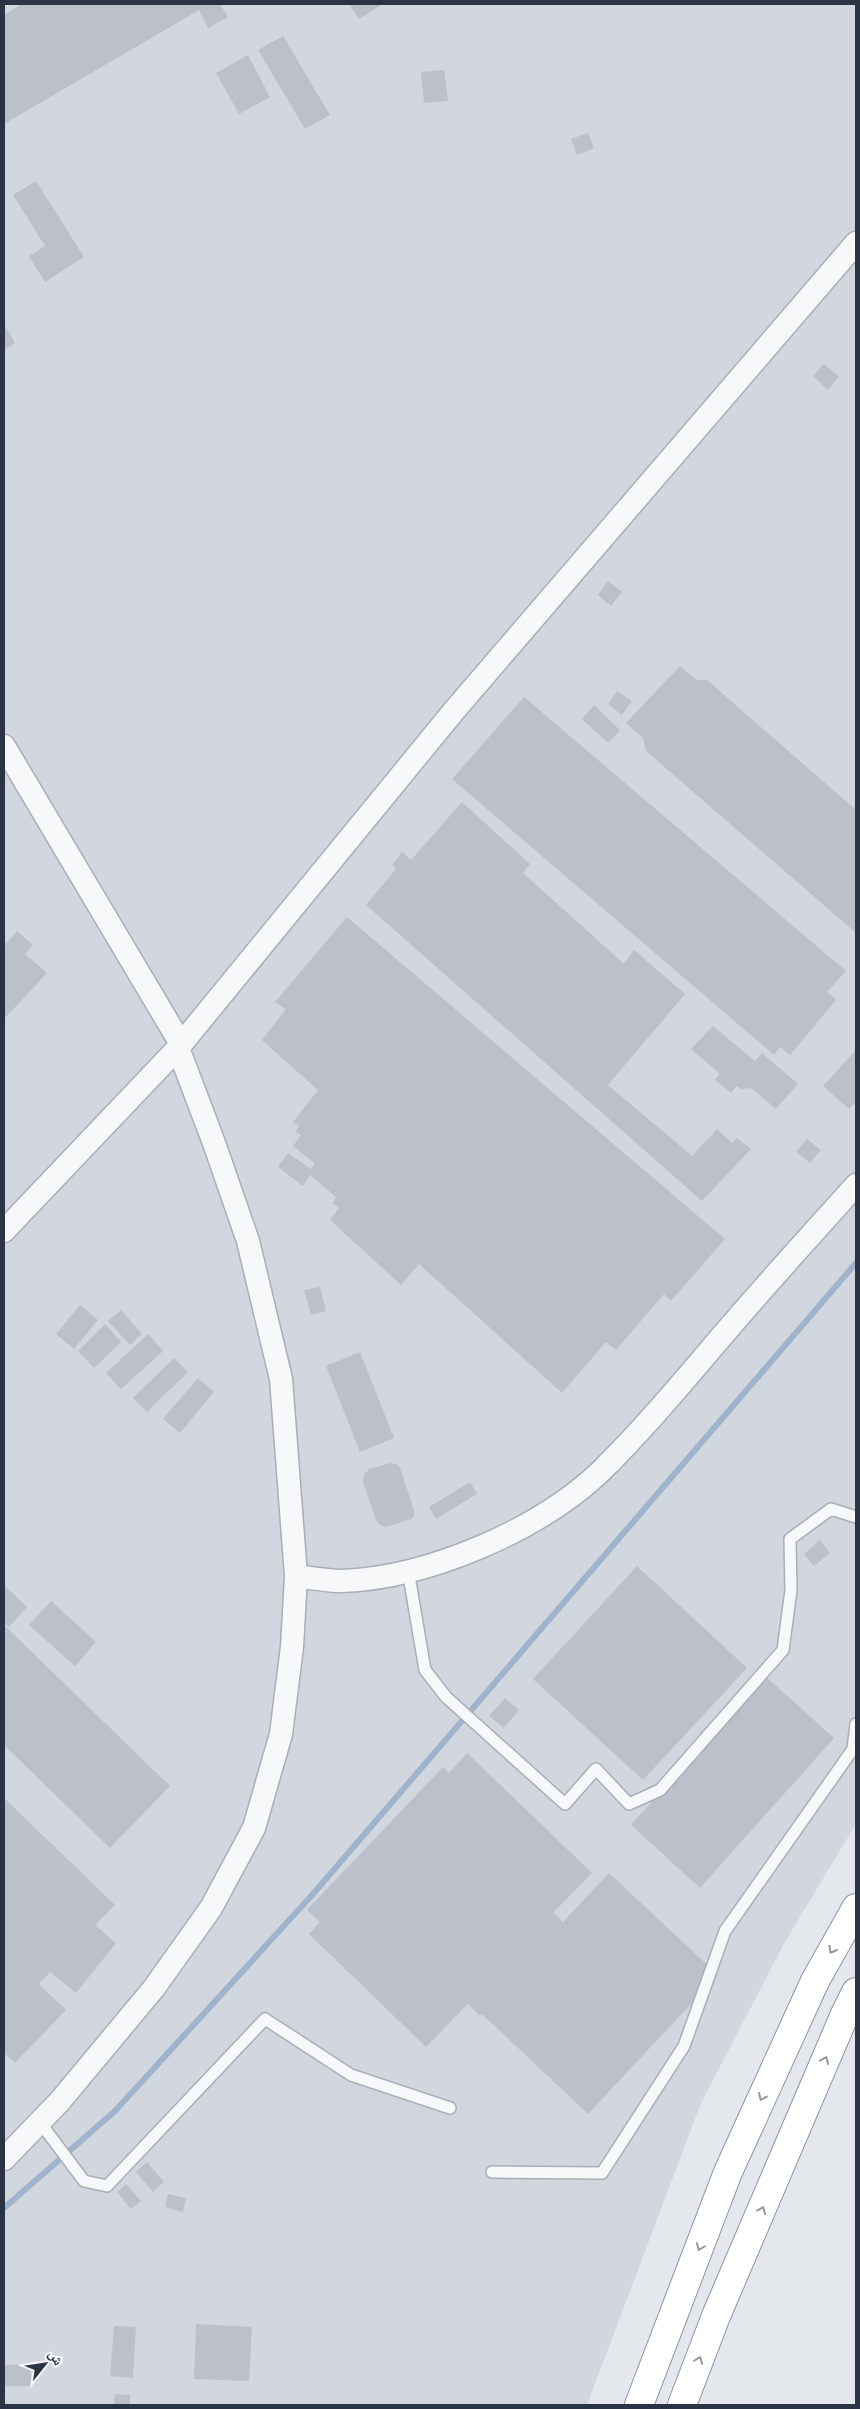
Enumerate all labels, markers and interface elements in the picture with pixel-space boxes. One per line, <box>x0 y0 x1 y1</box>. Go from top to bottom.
one-way arrow <box>828 1945 838 1954</box>
one-way arrow <box>819 2056 830 2065</box>
one-way arrow <box>758 2092 769 2101</box>
one-way arrow <box>755 2206 766 2215</box>
one-way arrow <box>696 2242 706 2251</box>
north arrow <box>20 2339 70 2389</box>
text: ش <box>45 2347 68 2369</box>
one-way arrow <box>693 2356 704 2365</box>

